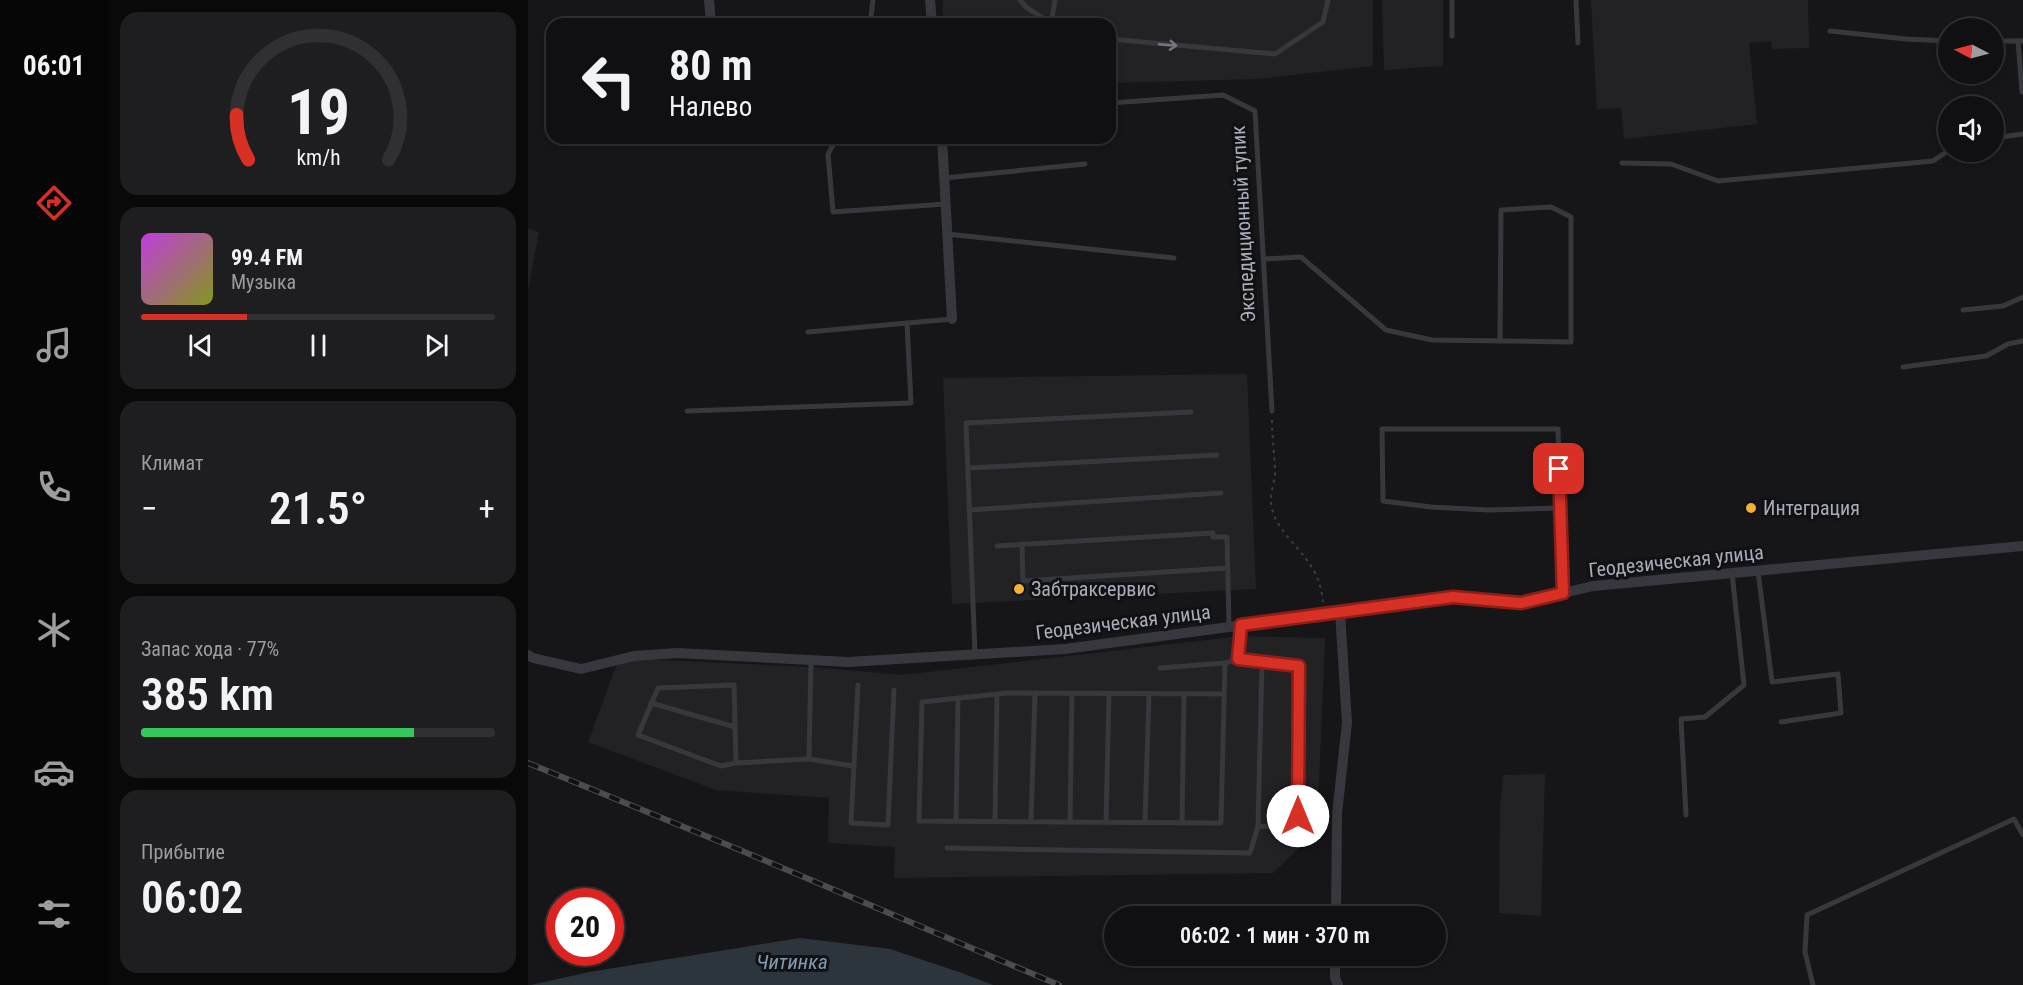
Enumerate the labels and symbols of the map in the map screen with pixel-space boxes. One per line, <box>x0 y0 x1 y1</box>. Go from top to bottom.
north arrow <box>1938 18 2004 84</box>
one-way arrow <box>1158 40 1178 51</box>
street label: Экспедиционный тупик <box>1226 124 1260 323</box>
pin <box>1533 443 1584 494</box>
place label: Интеграция <box>1763 496 1860 520</box>
marker: Интеграция <box>1744 501 1758 515</box>
street label: Геодезическая улица <box>1587 540 1765 582</box>
place label: Забтраксервис <box>1031 577 1156 601</box>
marker: Забтраксервис <box>1012 582 1026 596</box>
street label: Геодезическая улица <box>1034 599 1212 645</box>
position arrow <box>1266 784 1330 848</box>
speed limit sign: 20 <box>546 888 624 966</box>
water label: Читинка <box>756 950 828 974</box>

